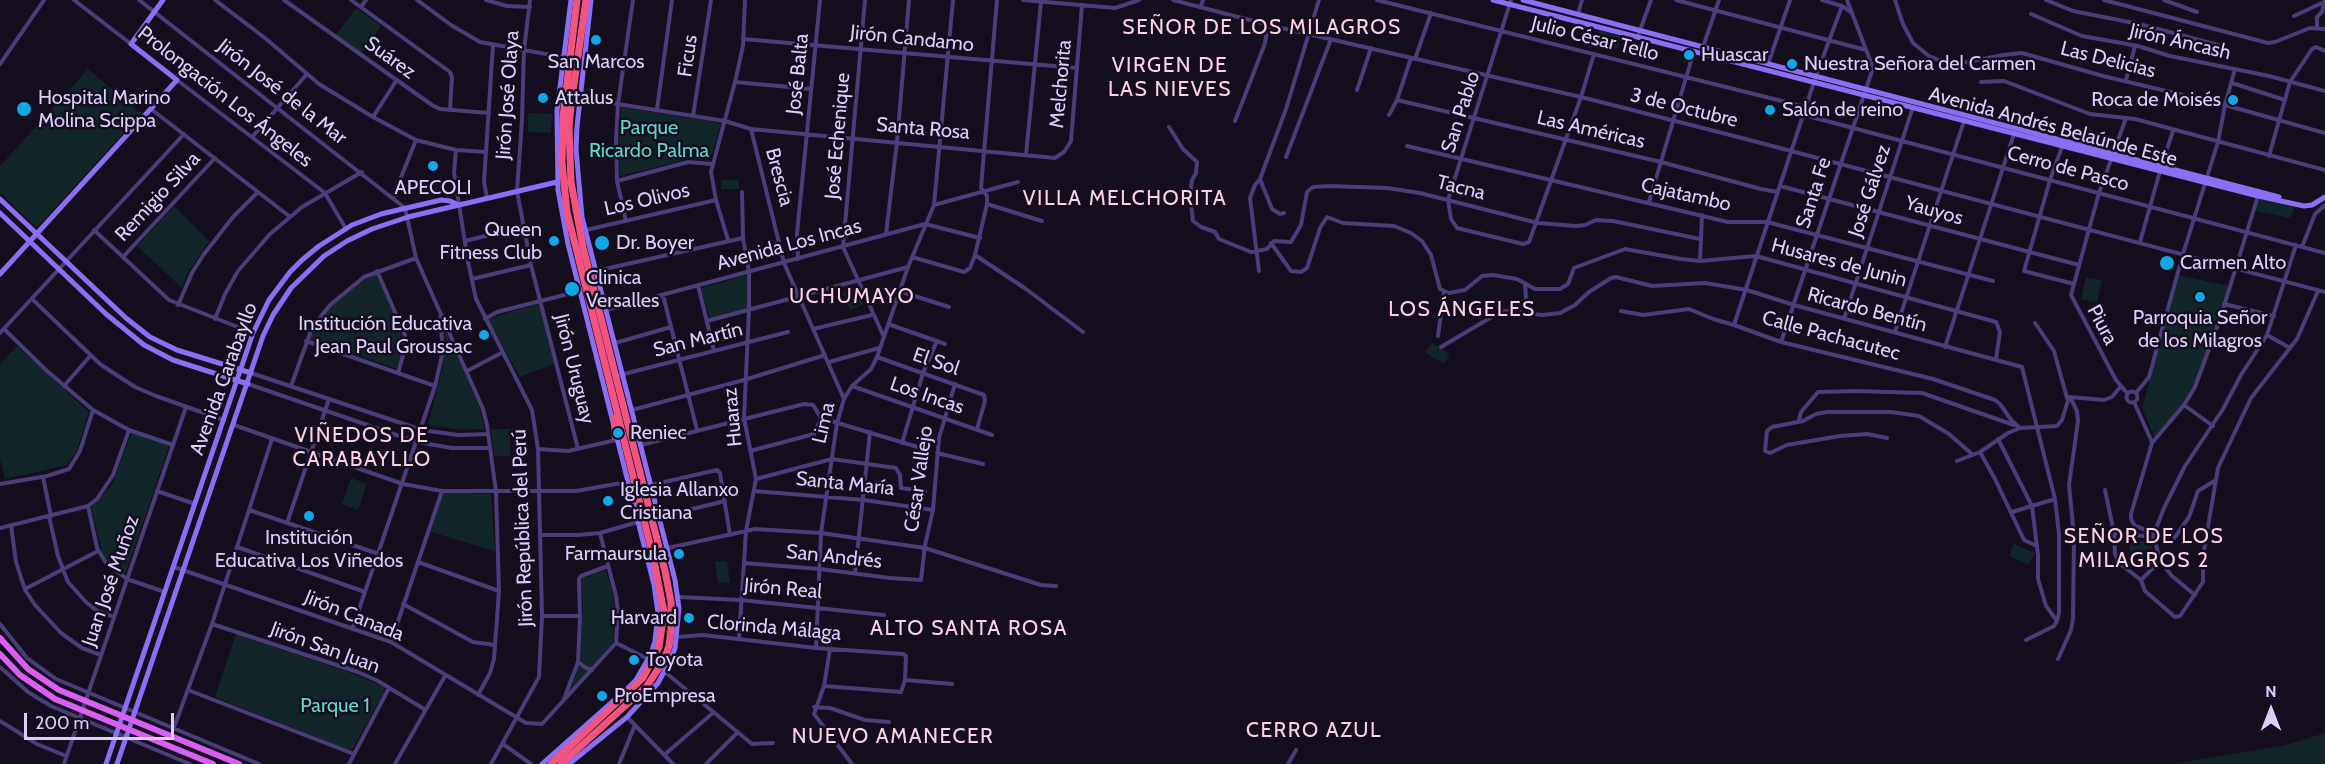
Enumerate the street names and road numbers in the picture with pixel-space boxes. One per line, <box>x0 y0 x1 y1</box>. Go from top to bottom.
street label: Julio César Tello <box>1529 12 1661 66</box>
street label: Jirón Áncash <box>2127 19 2233 65</box>
street label: Prolongación Los Ángeles <box>133 21 317 173</box>
street label: Jirón Candamo <box>849 21 975 57</box>
street label: Jirón José Olaya <box>492 30 524 160</box>
street label: Suárez <box>360 31 420 85</box>
street label: José Balta <box>782 32 814 116</box>
street label: Ficus <box>673 33 703 79</box>
street label: Jirón José de la Mar <box>213 34 351 150</box>
street label: Las Delicias <box>2058 37 2158 83</box>
street label: Melchorita <box>1045 39 1077 129</box>
street label: San Pablo <box>1437 68 1485 156</box>
street label: José Echenique <box>821 72 855 200</box>
street label: Avenida Andrés Belaúnde Este <box>1926 82 2180 172</box>
street label: 3 de Octubre <box>1628 83 1740 133</box>
street label: Las Américas <box>1535 106 1647 154</box>
street label: Santa Rosa <box>875 113 971 145</box>
street label: Cerro de Pasco <box>2005 141 2131 197</box>
street label: José Gálvez <box>1844 142 1896 240</box>
street label: Brescia <box>760 145 798 209</box>
street label: Remigio Silva <box>111 147 205 247</box>
street label: Santa Fe <box>1791 155 1837 231</box>
street label: Tacna <box>1434 170 1488 206</box>
street label: Cajatambo <box>1639 173 1733 217</box>
street label: Los Olivos <box>602 179 692 221</box>
street label: Yauyos <box>1902 191 1966 231</box>
street label: Avenida Los Incas <box>714 214 864 276</box>
street label: Husares de Junin <box>1769 233 1909 293</box>
street label: Ricardo Bentín <box>1805 283 1929 337</box>
street label: Avenida Carabayllo <box>185 299 263 459</box>
street label: Piura <box>2082 301 2122 349</box>
street label: Calle Pachacutec <box>1759 306 1903 366</box>
street label: Jirón Uruguay <box>549 311 599 427</box>
street label: San Martín <box>651 317 745 363</box>
street label: El Sol <box>910 343 962 381</box>
street label: Los Incas <box>887 372 967 420</box>
street label: Huaraz <box>718 386 748 448</box>
street label: Lima <box>808 400 840 446</box>
street label: César Vallejo <box>900 424 938 534</box>
street label: Jirón República del Perú <box>508 429 538 627</box>
street label: Santa María <box>795 467 895 501</box>
street label: Juan José Muñoz <box>77 512 145 650</box>
street label: San Andrés <box>785 540 883 574</box>
street label: Jirón Real <box>743 574 823 604</box>
street label: Jirón Canada <box>301 585 407 647</box>
street label: Clorinda Málaga <box>706 610 842 646</box>
street label: Jirón San Juan <box>267 617 383 679</box>

